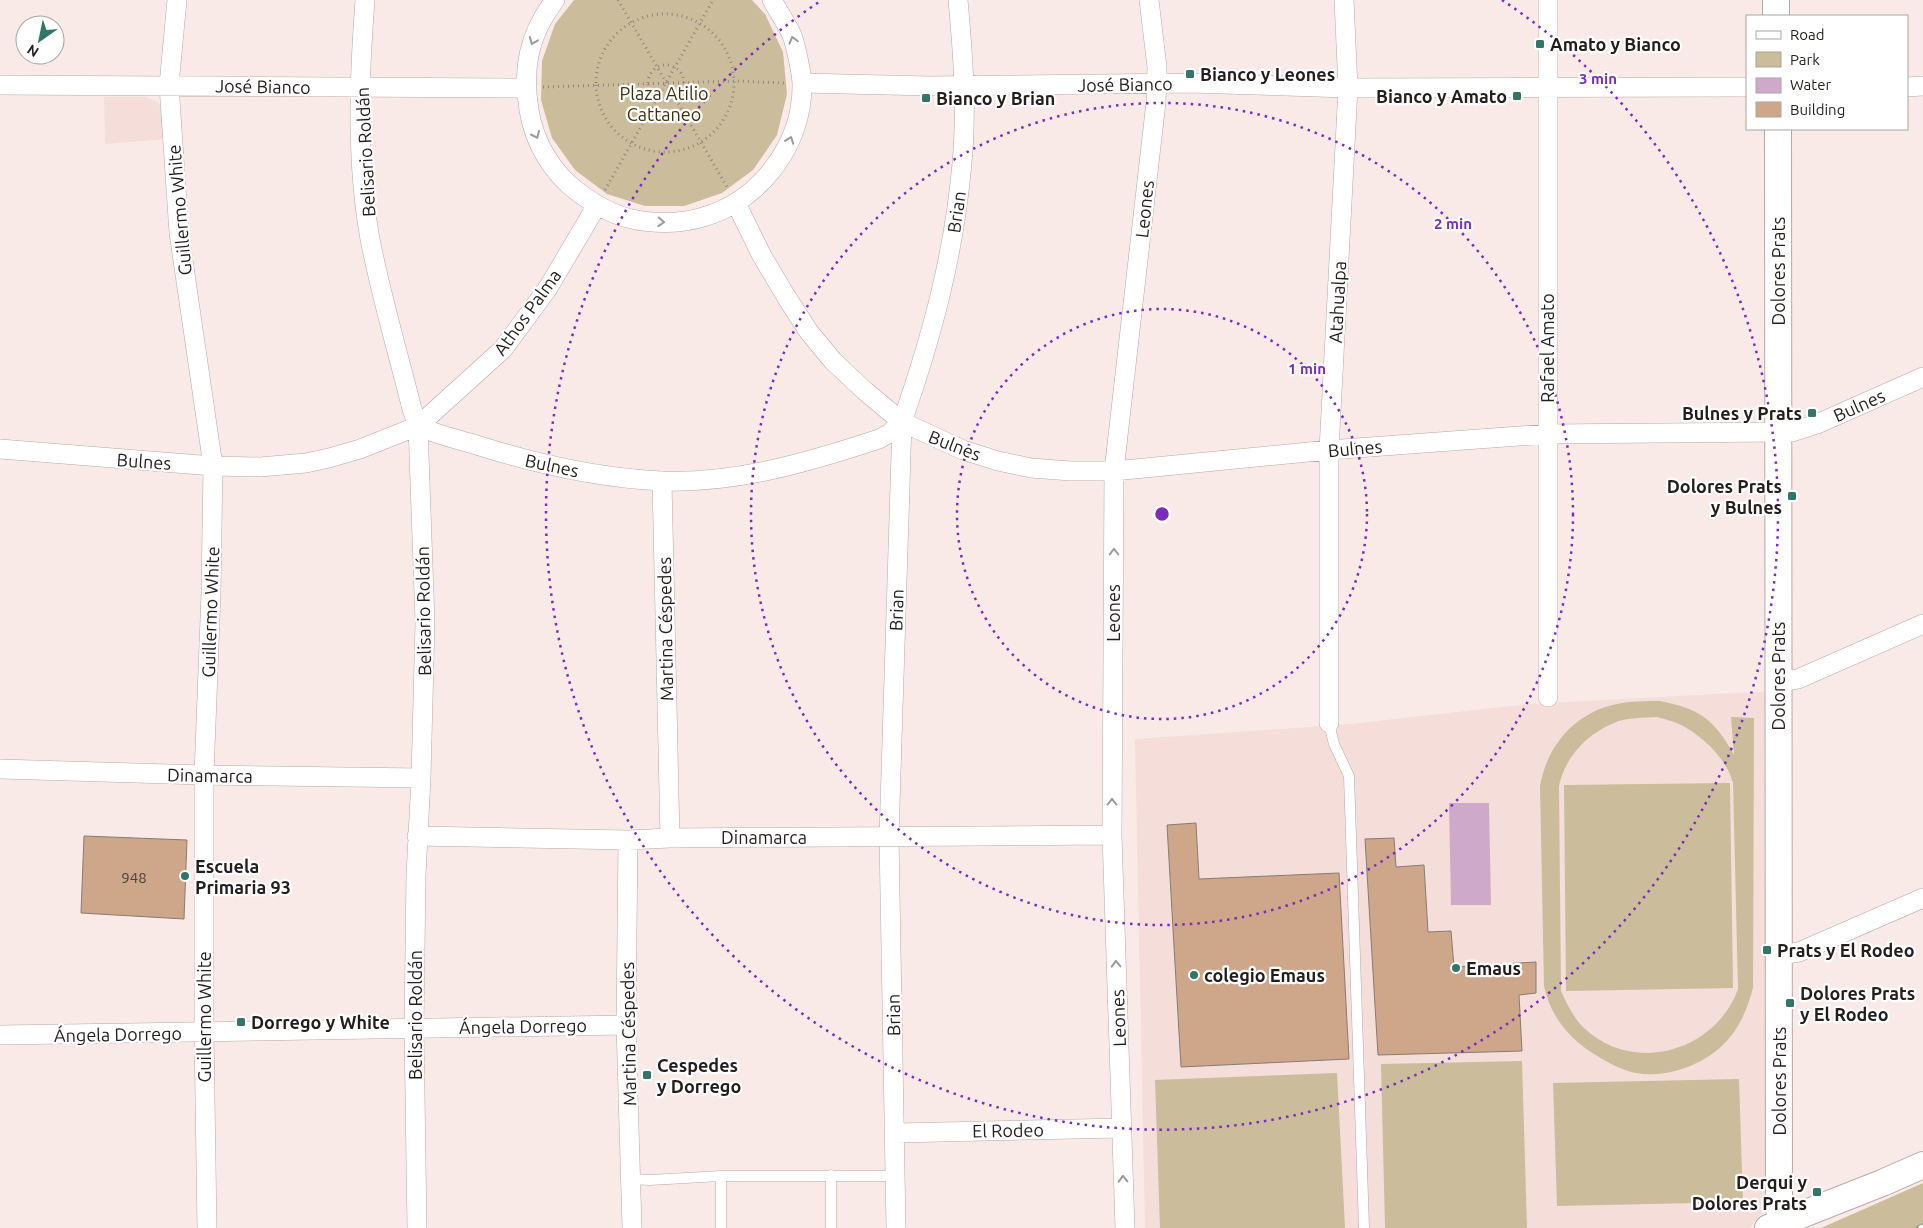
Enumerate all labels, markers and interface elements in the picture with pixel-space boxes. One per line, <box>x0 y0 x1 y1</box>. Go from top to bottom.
north arrow <box>15 15 65 65</box>
legend <box>1746 15 1908 130</box>
text: Road <box>1790 26 1825 43</box>
place label: Amato y Bianco <box>1550 34 1681 54</box>
one-way arrow <box>529 36 539 45</box>
one-way arrow <box>788 36 798 44</box>
marker: Amato y Bianco <box>1534 38 1546 50</box>
text: N <box>24 41 42 60</box>
text: Park <box>1790 51 1820 68</box>
place label: Bianco y Leones <box>1200 64 1335 84</box>
marker: Bianco y Leones <box>1184 68 1196 80</box>
text: 3 min <box>1579 70 1617 87</box>
street label: José Bianco <box>1077 73 1173 95</box>
street label: José Bianco <box>215 75 311 97</box>
text: Water <box>1790 76 1831 93</box>
park label: Plaza Atilio Cattaneo <box>619 83 709 124</box>
place label: Bianco y Amato <box>1376 86 1507 106</box>
street label: Belisario Roldán <box>352 87 378 217</box>
place label: Bianco y Brian <box>936 88 1055 108</box>
marker: Bianco y Amato <box>1511 90 1523 102</box>
marker: Bianco y Brian <box>920 92 932 104</box>
text: Building <box>1790 101 1845 118</box>
one-way arrow <box>529 130 540 139</box>
one-way arrow <box>784 136 794 145</box>
street label: Guillermo White <box>163 144 195 276</box>
street label: Leones <box>1131 179 1157 239</box>
street label: Brian <box>943 190 969 234</box>
text: 2 min <box>1434 215 1472 232</box>
one-way arrow <box>658 216 666 227</box>
street label: Dolores Prats <box>1768 216 1788 325</box>
street label: Atahualpa <box>1325 260 1349 344</box>
street label: Athos Palma <box>489 265 565 359</box>
street label: Rafael Amato <box>1537 293 1557 403</box>
text: 1 min <box>1288 360 1326 377</box>
street label: Bulnes <box>1830 385 1888 425</box>
place label: Bulnes y Prats <box>1682 403 1802 423</box>
marker: Bulnes y Prats <box>1806 407 1818 419</box>
street label: Bulnes <box>926 426 984 464</box>
street label: Bulnes <box>1327 436 1383 460</box>
street label: Bulnes <box>116 449 172 473</box>
street label: Bulnes <box>523 450 581 480</box>
place label: Dolores Prats y Bulnes <box>1667 476 1782 517</box>
marker: Dolores Prats y Bulnes <box>1786 490 1798 502</box>
centre of rings <box>1153 505 1171 523</box>
street label: Guillermo White <box>198 546 222 678</box>
street label: Belisario Roldán <box>412 546 434 676</box>
one-way arrow <box>1108 548 1119 556</box>
street label: Martina Céspedes <box>654 556 676 701</box>
street label: Leones <box>1103 584 1123 642</box>
street label: Brian <box>885 589 907 631</box>
street label: Dolores Prats <box>1768 621 1788 730</box>
street label: Dinamarca <box>167 764 253 786</box>
one-way arrow <box>1107 798 1117 806</box>
street label: Dinamarca <box>721 827 807 847</box>
place label: Escuela Primaria 93 <box>195 856 291 897</box>
house number: 948 <box>121 869 147 886</box>
marker: Escuela Primaria 93 <box>179 870 191 882</box>
place label: Prats y El Rodeo <box>1777 940 1914 960</box>
marker: Prats y El Rodeo <box>1761 944 1773 956</box>
street label: Belisario Roldán <box>405 950 425 1080</box>
street label: Guillermo White <box>194 951 214 1083</box>
place label: Emaus <box>1466 958 1521 978</box>
one-way arrow <box>1111 960 1121 968</box>
street label: Martina Céspedes <box>617 961 639 1106</box>
marker: Emaus <box>1450 962 1462 974</box>
place label: colegio Emaus <box>1204 965 1325 985</box>
marker: colegio Emaus <box>1188 969 1200 981</box>
place label: Dolores Prats y El Rodeo <box>1800 983 1915 1024</box>
street label: Leones <box>1107 989 1129 1047</box>
street label: Brian <box>883 994 903 1036</box>
marker: Dolores Prats y El Rodeo <box>1784 997 1796 1009</box>
place label: Dorrego y White <box>251 1012 390 1032</box>
street label: Ángela Dorrego <box>459 1014 587 1037</box>
marker: Dorrego y White <box>235 1016 247 1028</box>
street label: Ángela Dorrego <box>54 1022 182 1045</box>
street label: Dolores Prats <box>1769 1026 1789 1135</box>
place label: Cespedes y Dorrego <box>657 1055 741 1096</box>
marker: Cespedes y Dorrego <box>641 1069 653 1081</box>
street label: El Rodeo <box>972 1119 1044 1141</box>
place label: Derqui y Dolores Prats <box>1692 1172 1807 1213</box>
one-way arrow <box>1118 1175 1128 1183</box>
marker: Derqui y Dolores Prats <box>1811 1186 1823 1198</box>

